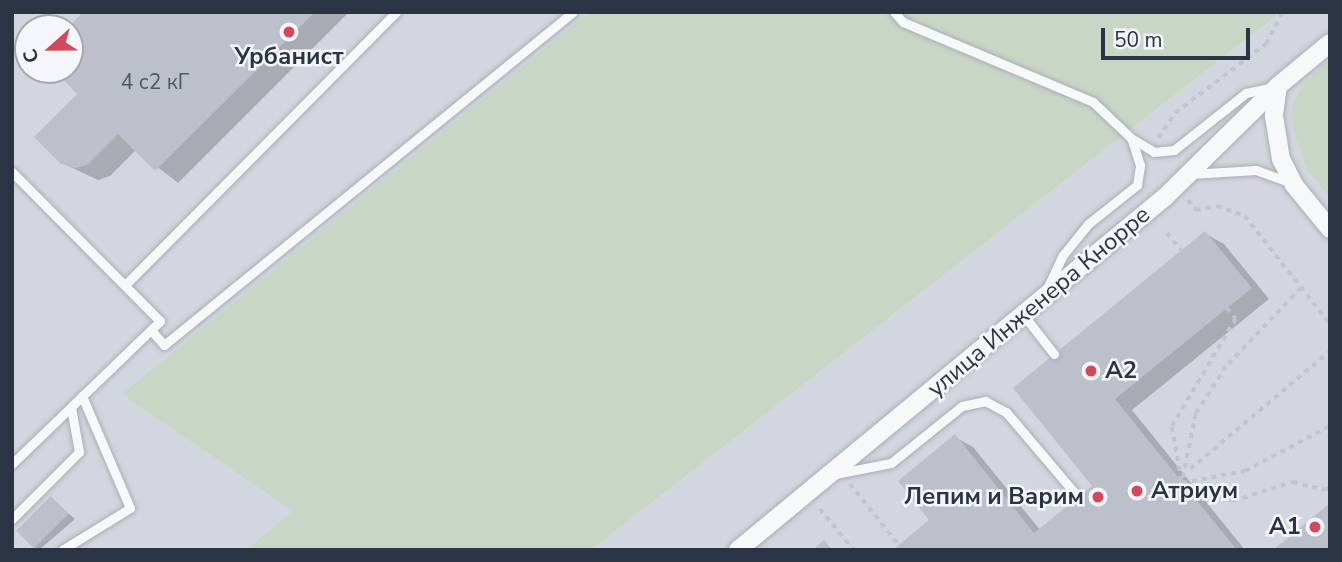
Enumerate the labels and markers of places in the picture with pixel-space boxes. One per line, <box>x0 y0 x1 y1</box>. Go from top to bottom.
marker: Урбанист <box>281 24 297 40</box>
place label: Урбанист <box>234 43 344 71</box>
place label: А2 <box>1105 357 1137 385</box>
marker: А2 <box>1083 363 1099 379</box>
place label: Атриум <box>1151 477 1238 505</box>
place label: Лепим и Варим <box>904 483 1084 511</box>
marker: Атриум <box>1129 483 1145 499</box>
marker: Лепим и Варим <box>1090 489 1106 505</box>
place label: А1 <box>1269 513 1301 541</box>
marker: А1 <box>1307 519 1323 535</box>

